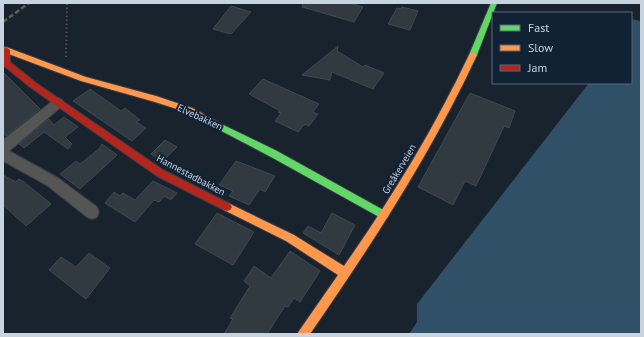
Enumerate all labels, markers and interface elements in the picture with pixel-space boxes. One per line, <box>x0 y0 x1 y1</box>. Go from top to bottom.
legend <box>492 12 632 84</box>
text: Fast <box>528 20 549 35</box>
text: Slow <box>528 40 553 55</box>
text: Jam <box>527 60 547 75</box>
street label: Elvebakken <box>175 101 225 133</box>
street label: Greåkerveien <box>379 142 419 196</box>
street label: Hannestadbakken <box>154 151 228 199</box>

